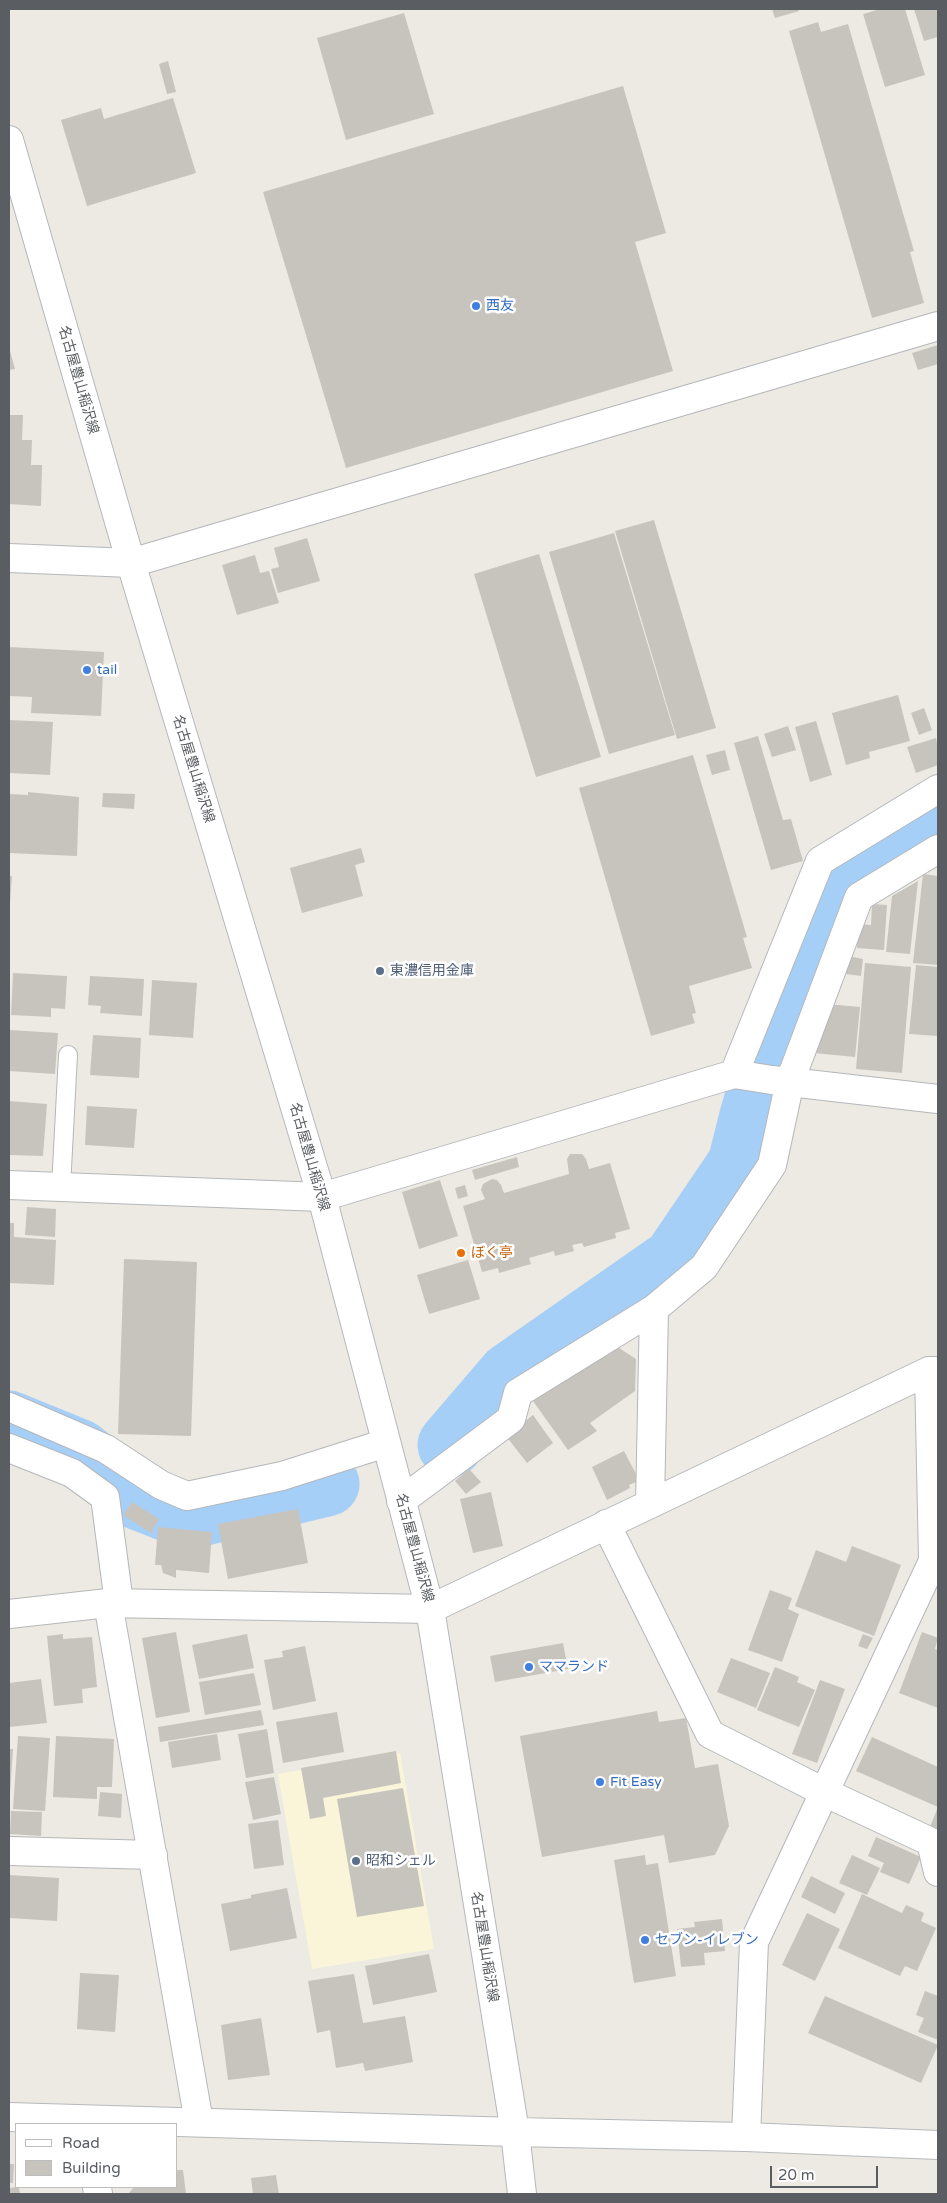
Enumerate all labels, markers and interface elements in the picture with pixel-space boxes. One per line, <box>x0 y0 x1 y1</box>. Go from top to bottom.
place label: 西友 <box>486 298 514 314</box>
marker: 西友 <box>470 300 482 312</box>
street label: 名古屋豊山稲沢線 <box>54 324 102 436</box>
place label: tail <box>97 662 117 678</box>
marker: tail <box>81 664 93 676</box>
street label: 名古屋豊山稲沢線 <box>169 713 217 825</box>
place label: 東濃信用金庫 <box>390 963 474 979</box>
marker: 東濃信用金庫 <box>374 965 386 977</box>
street label: 名古屋豊山稲沢線 <box>285 1101 333 1213</box>
place label: ぼく亭 <box>471 1245 513 1261</box>
marker: ぼく亭 <box>455 1247 467 1259</box>
street label: 名古屋豊山稲沢線 <box>391 1492 437 1604</box>
place label: ママランド <box>539 1659 609 1675</box>
marker: ママランド <box>523 1661 535 1673</box>
place label: Fit Easy <box>610 1774 662 1790</box>
marker: Fit Easy <box>594 1776 606 1788</box>
place label: 昭和シェル <box>366 1853 436 1869</box>
marker: 昭和シェル <box>350 1855 362 1867</box>
street label: 名古屋豊山稲沢線 <box>467 1890 501 2004</box>
place label: セブン-イレブン <box>655 1932 759 1948</box>
marker: セブン-イレブン <box>639 1934 651 1946</box>
legend <box>15 2123 178 2188</box>
text: Road <box>62 2134 100 2152</box>
scale bar <box>772 2156 880 2188</box>
text: Building <box>62 2159 121 2177</box>
text: 20 m <box>778 2166 815 2184</box>

